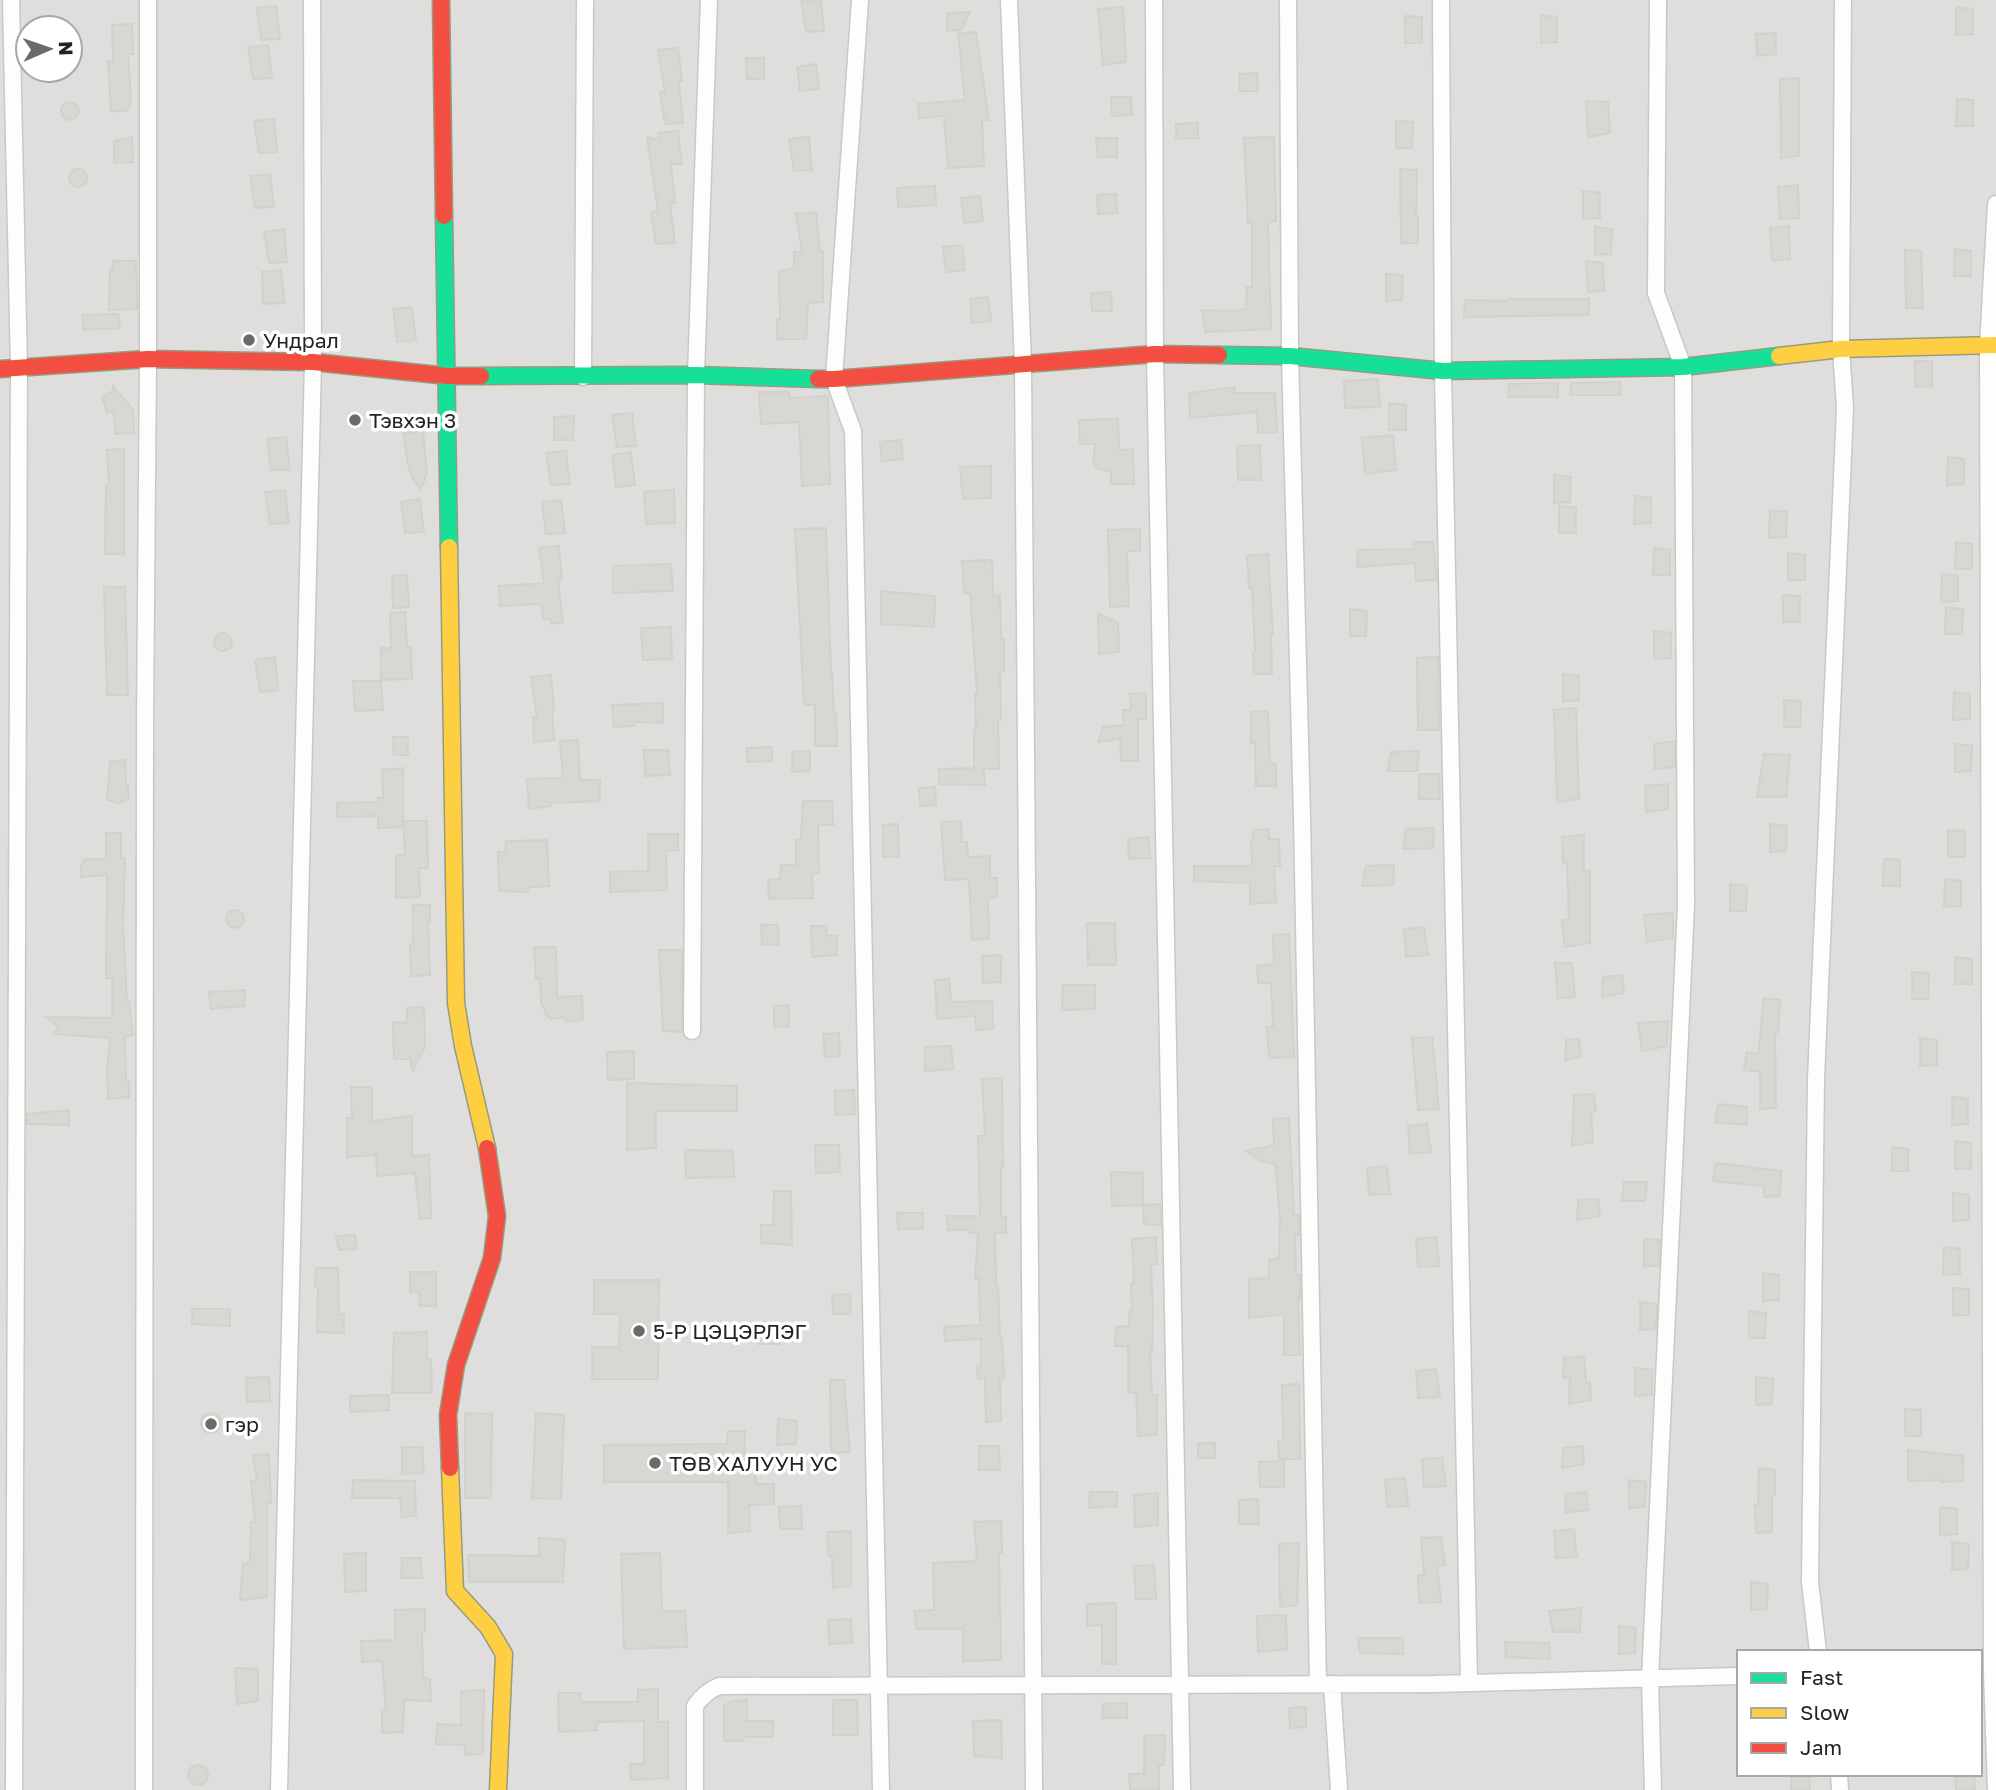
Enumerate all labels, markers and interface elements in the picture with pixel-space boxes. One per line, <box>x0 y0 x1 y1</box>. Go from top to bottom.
north arrow <box>14 14 84 84</box>
text: N <box>55 41 78 56</box>
place label: Ундрал <box>263 327 339 353</box>
marker: Ундрал <box>241 332 257 348</box>
place label: Тэвхэн 3 <box>369 407 456 433</box>
marker: Тэвхэн 3 <box>347 412 363 428</box>
place label: 5-Р ЦЭЦЭРЛЭГ <box>653 1318 806 1344</box>
marker: 5-Р ЦЭЦЭРЛЭГ <box>631 1323 647 1339</box>
place label: гэр <box>225 1411 259 1437</box>
marker: гэр <box>203 1416 219 1432</box>
place label: ТӨВ ХАЛУУН УС <box>669 1450 838 1476</box>
marker: ТӨВ ХАЛУУН УС <box>647 1455 663 1471</box>
legend <box>1737 1650 1982 1776</box>
text: Fast <box>1800 1664 1843 1690</box>
text: Slow <box>1800 1699 1849 1725</box>
text: Jam <box>1800 1734 1842 1760</box>

